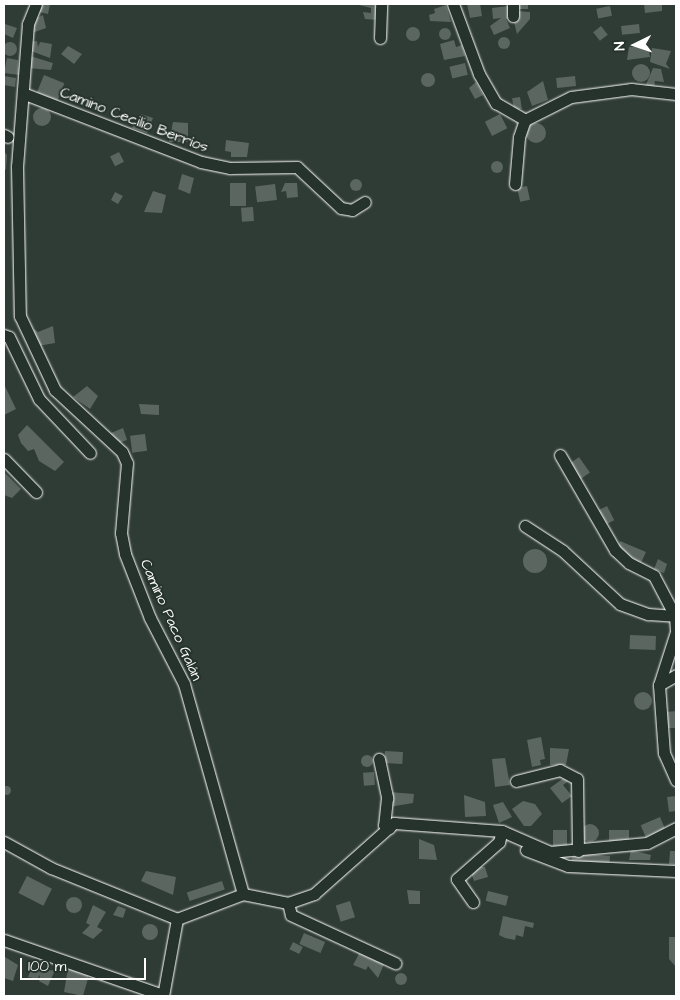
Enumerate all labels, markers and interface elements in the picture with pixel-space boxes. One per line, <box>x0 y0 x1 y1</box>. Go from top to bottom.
north arrow <box>610 20 660 70</box>
text: N <box>610 41 630 51</box>
street label: Camino Cecilio Berríos <box>57 83 211 157</box>
street label: Camino Paco Galán <box>136 557 206 683</box>
scale bar <box>22 948 149 980</box>
text: 100 m <box>28 956 67 977</box>

